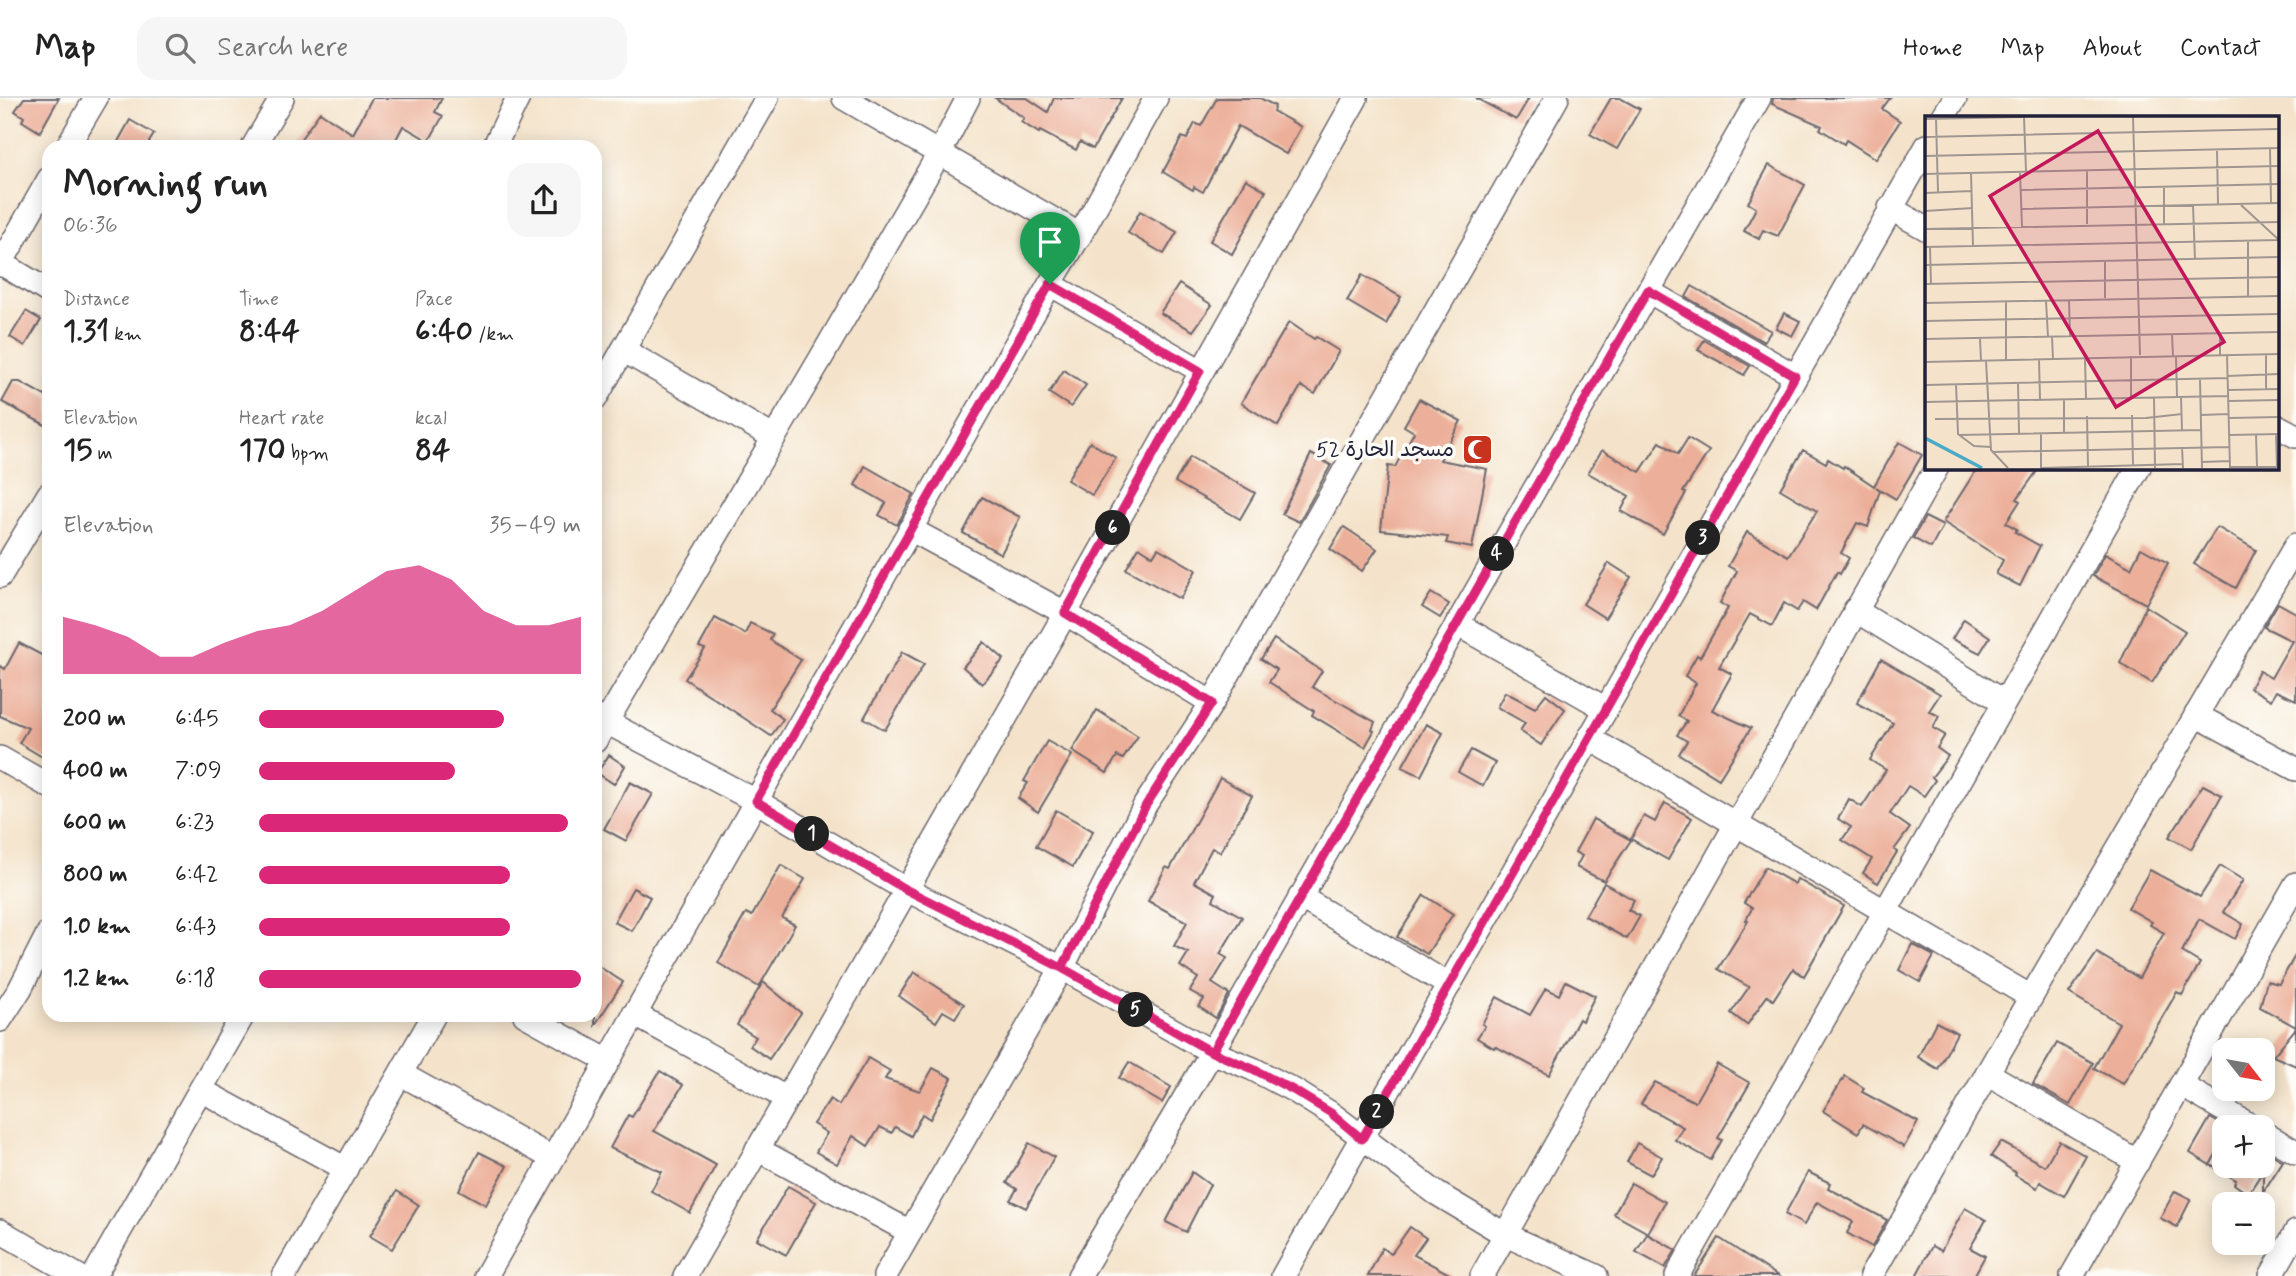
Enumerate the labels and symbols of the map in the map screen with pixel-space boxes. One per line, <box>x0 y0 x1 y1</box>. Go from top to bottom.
inset map <box>1925 116 2278 469</box>
pin <box>1020 212 1080 284</box>
mosque icon: مسجد الحارة 52 <box>1460 433 1494 467</box>
place label: مسجد الحارة 52 <box>1316 436 1454 464</box>
pin: 6 <box>1096 510 1130 546</box>
pin: 3 <box>1686 520 1720 556</box>
pin: 4 <box>1480 536 1514 572</box>
pin: 1 <box>794 816 830 852</box>
pin: 5 <box>1118 992 1154 1028</box>
north arrow <box>2212 1038 2275 1101</box>
pin: 2 <box>1360 1094 1394 1130</box>

